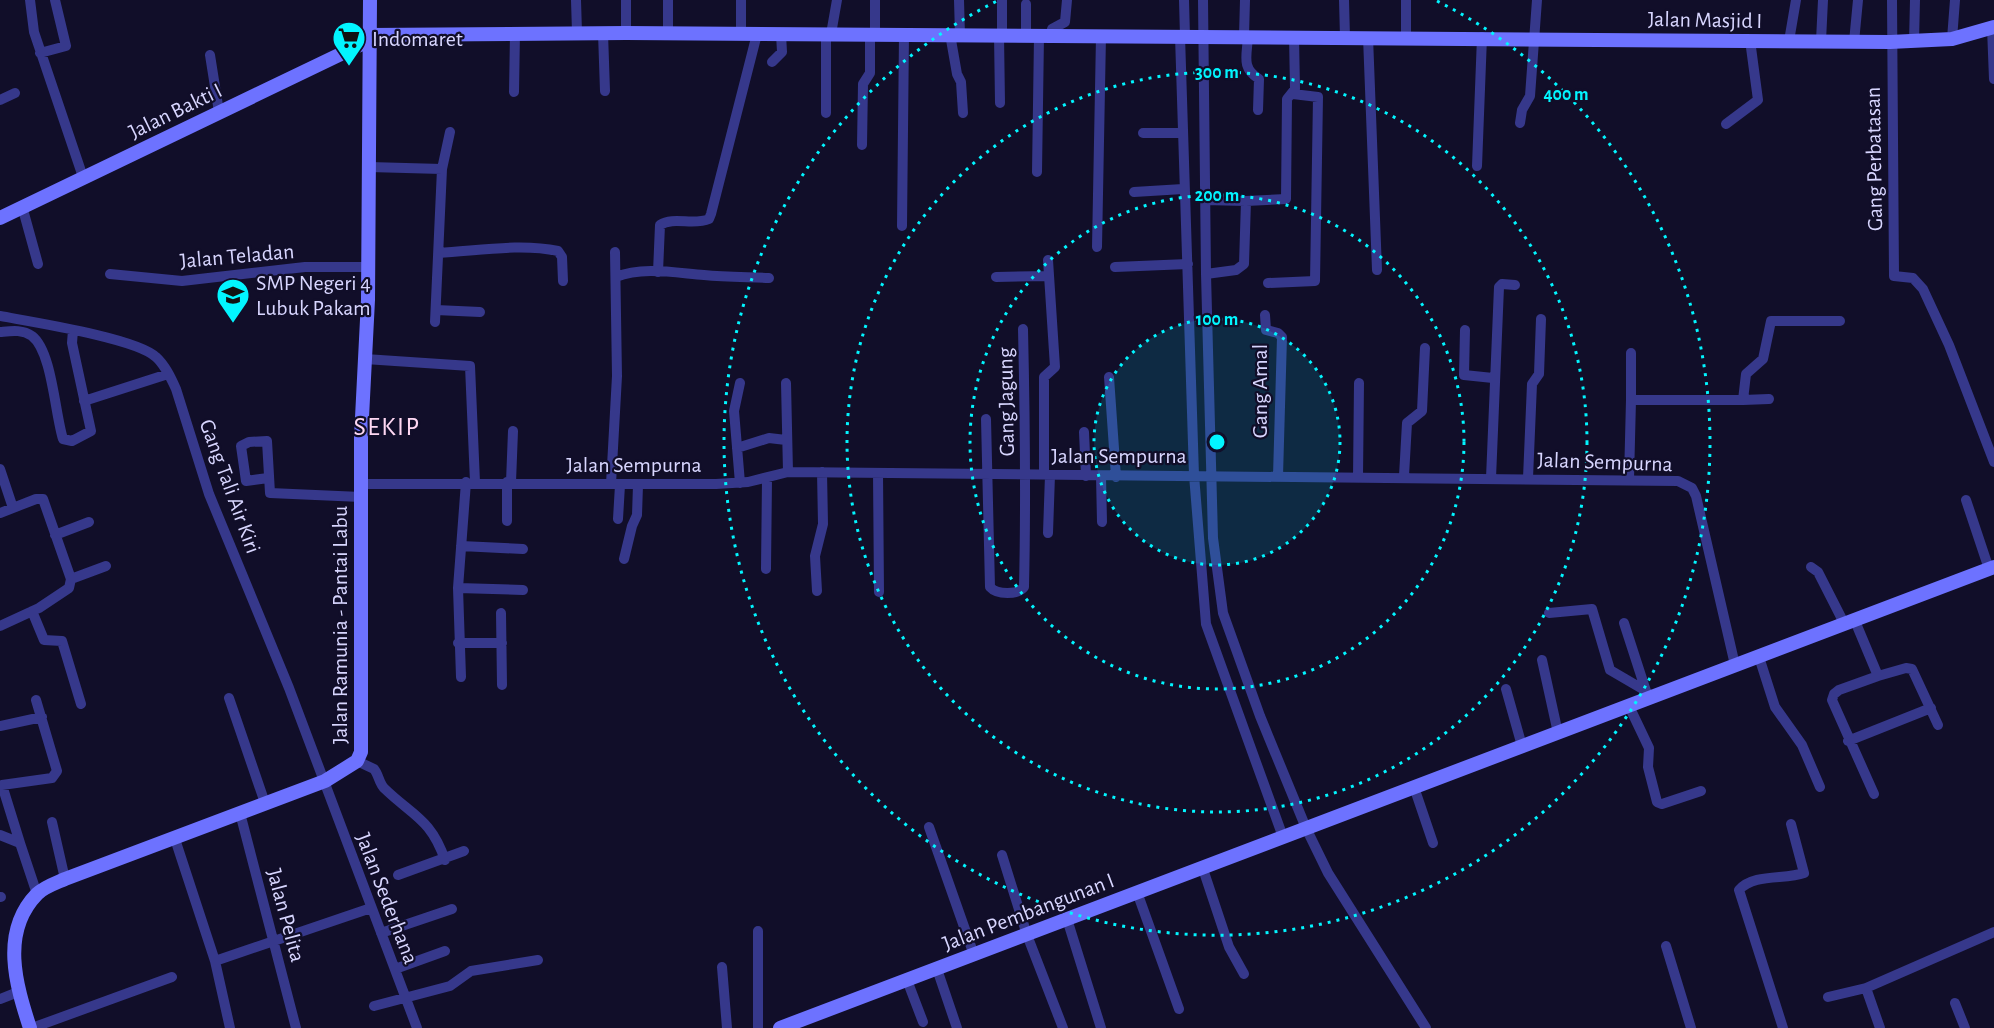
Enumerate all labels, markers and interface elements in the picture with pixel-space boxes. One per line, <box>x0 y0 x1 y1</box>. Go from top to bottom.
street label: Jalan Masjid I <box>1648 8 1762 32</box>
supermarket icon: Indomaret <box>331 20 367 67</box>
place label: Indomaret <box>372 28 463 50</box>
text: 300 m <box>1195 64 1239 82</box>
street label: Jalan Bakti I <box>125 79 226 143</box>
text: 400 m <box>1543 86 1589 104</box>
street label: Gang Perbatasan <box>1862 87 1886 231</box>
text: 200 m <box>1195 187 1239 205</box>
street label: Jalan Teladan <box>179 240 295 272</box>
place label: SMP Negeri 4 Lubuk Pakam <box>256 272 371 319</box>
school or university icon: SMP Negeri 4 Lubuk Pakam <box>215 277 251 324</box>
text: 100 m <box>1196 311 1238 329</box>
street label: Gang Amal <box>1249 344 1271 438</box>
street label: Gang Jagung <box>994 347 1018 457</box>
district label: SEKIP <box>353 414 421 440</box>
street label: Gang Tali Air Kiri <box>196 416 265 556</box>
centre of rings <box>1207 432 1227 452</box>
street label: Jalan Sempurna <box>1051 445 1187 467</box>
street label: Jalan Sempurna <box>1537 449 1673 475</box>
street label: Jalan Sempurna <box>566 454 702 476</box>
street label: Jalan Ramunia - Pantai Labu <box>329 506 351 744</box>
street label: Jalan Sederhana <box>352 830 422 967</box>
street label: Jalan Pelita <box>263 866 309 964</box>
street label: Jalan Pembangunan I <box>940 869 1117 955</box>

